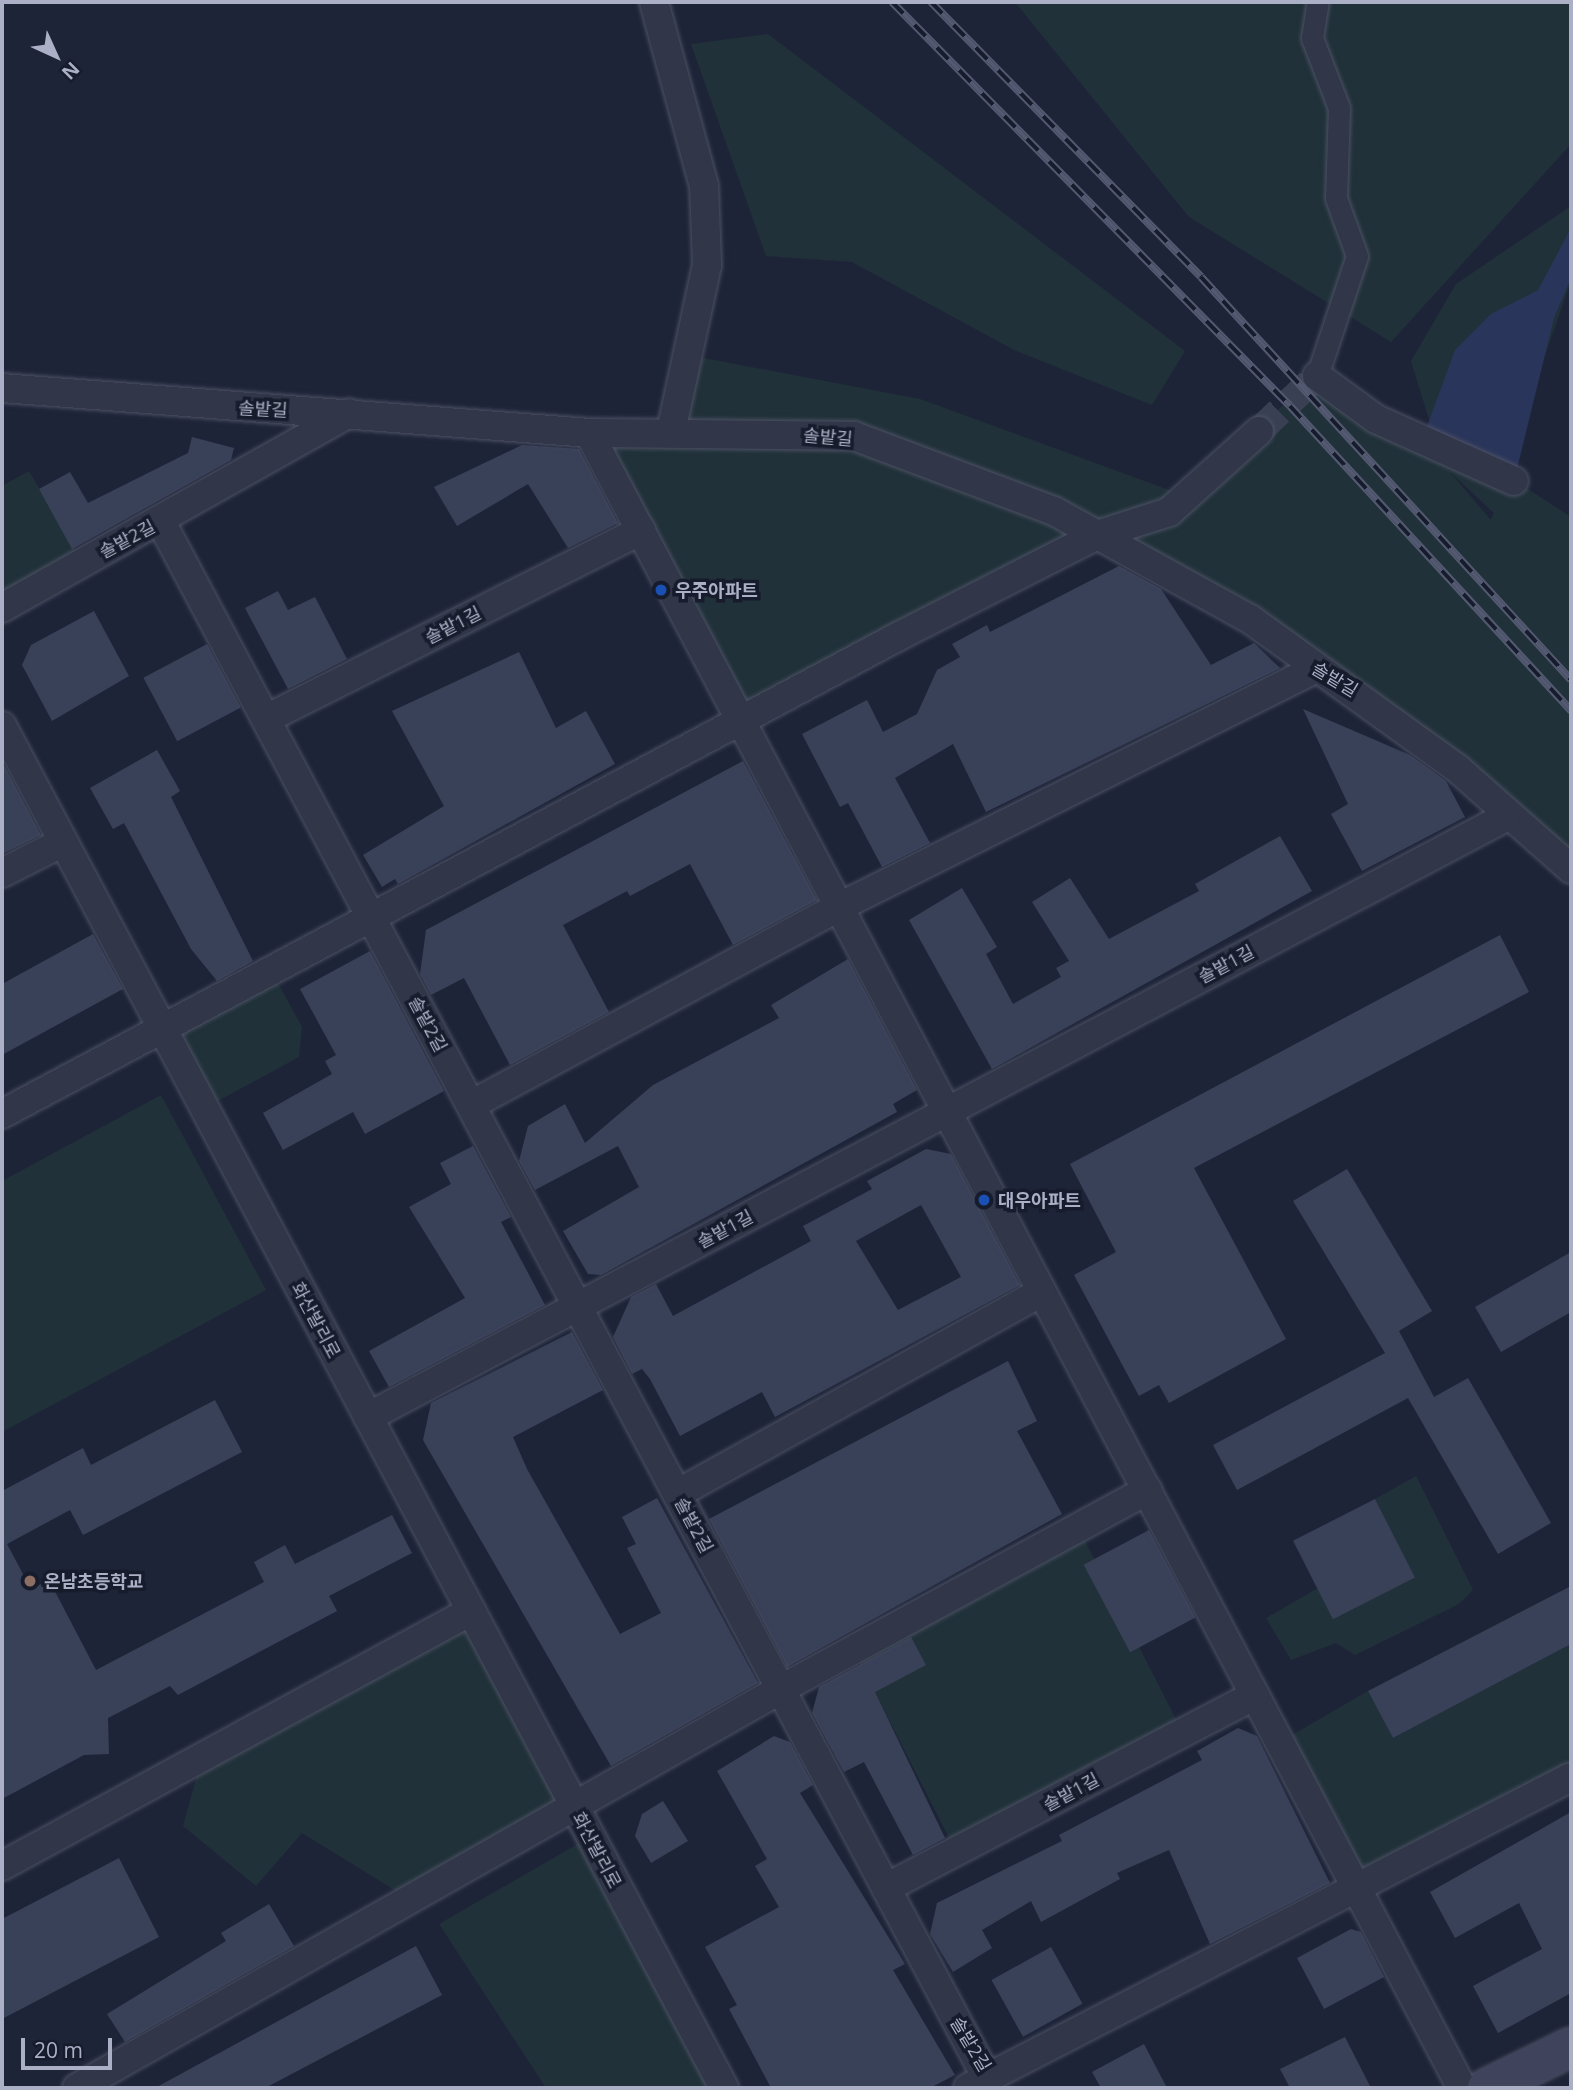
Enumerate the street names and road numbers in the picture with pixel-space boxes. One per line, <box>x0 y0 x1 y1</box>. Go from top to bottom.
street label: 솔밭길 <box>238 397 288 421</box>
street label: 솔밭길 <box>802 424 854 450</box>
street label: 솔밭2길 <box>95 515 159 563</box>
street label: 솔밭1길 <box>421 602 485 648</box>
street label: 솔밭길 <box>1308 657 1362 701</box>
street label: 솔밭1길 <box>1194 940 1258 988</box>
street label: 솔밭2길 <box>404 992 452 1056</box>
street label: 솔밭1길 <box>693 1205 757 1253</box>
street label: 화산발리로 <box>287 1278 345 1362</box>
street label: 솔밭2길 <box>670 1493 718 1557</box>
street label: 솔밭1길 <box>1039 1768 1103 1816</box>
street label: 화산발리로 <box>568 1808 626 1892</box>
street label: 솔밭2길 <box>946 2013 996 2075</box>

